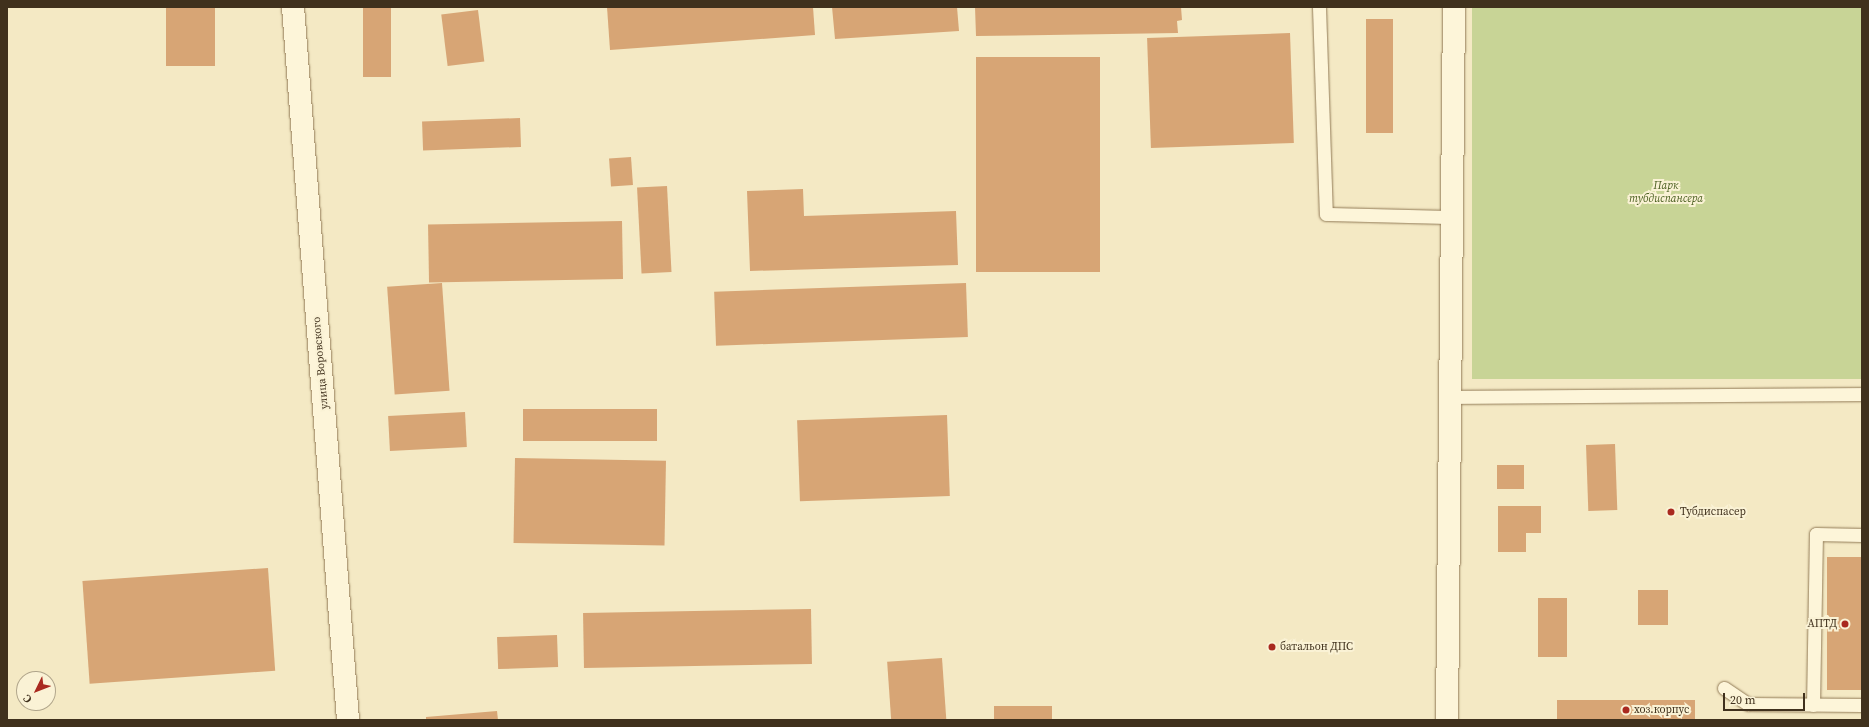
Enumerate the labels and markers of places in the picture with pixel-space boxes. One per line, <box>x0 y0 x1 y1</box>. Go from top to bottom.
place label: Тубдиспасер <box>1680 505 1746 519</box>
marker: Тубдиспасер <box>1665 506 1677 518</box>
place label: АПТД <box>1807 617 1837 631</box>
marker: АПТД <box>1840 619 1850 629</box>
place label: батальон ДПС <box>1280 640 1353 654</box>
marker: батальон ДПС <box>1267 642 1277 652</box>
place label: хоз.корпус <box>1634 703 1689 717</box>
marker: хоз.корпус <box>1621 705 1631 715</box>

